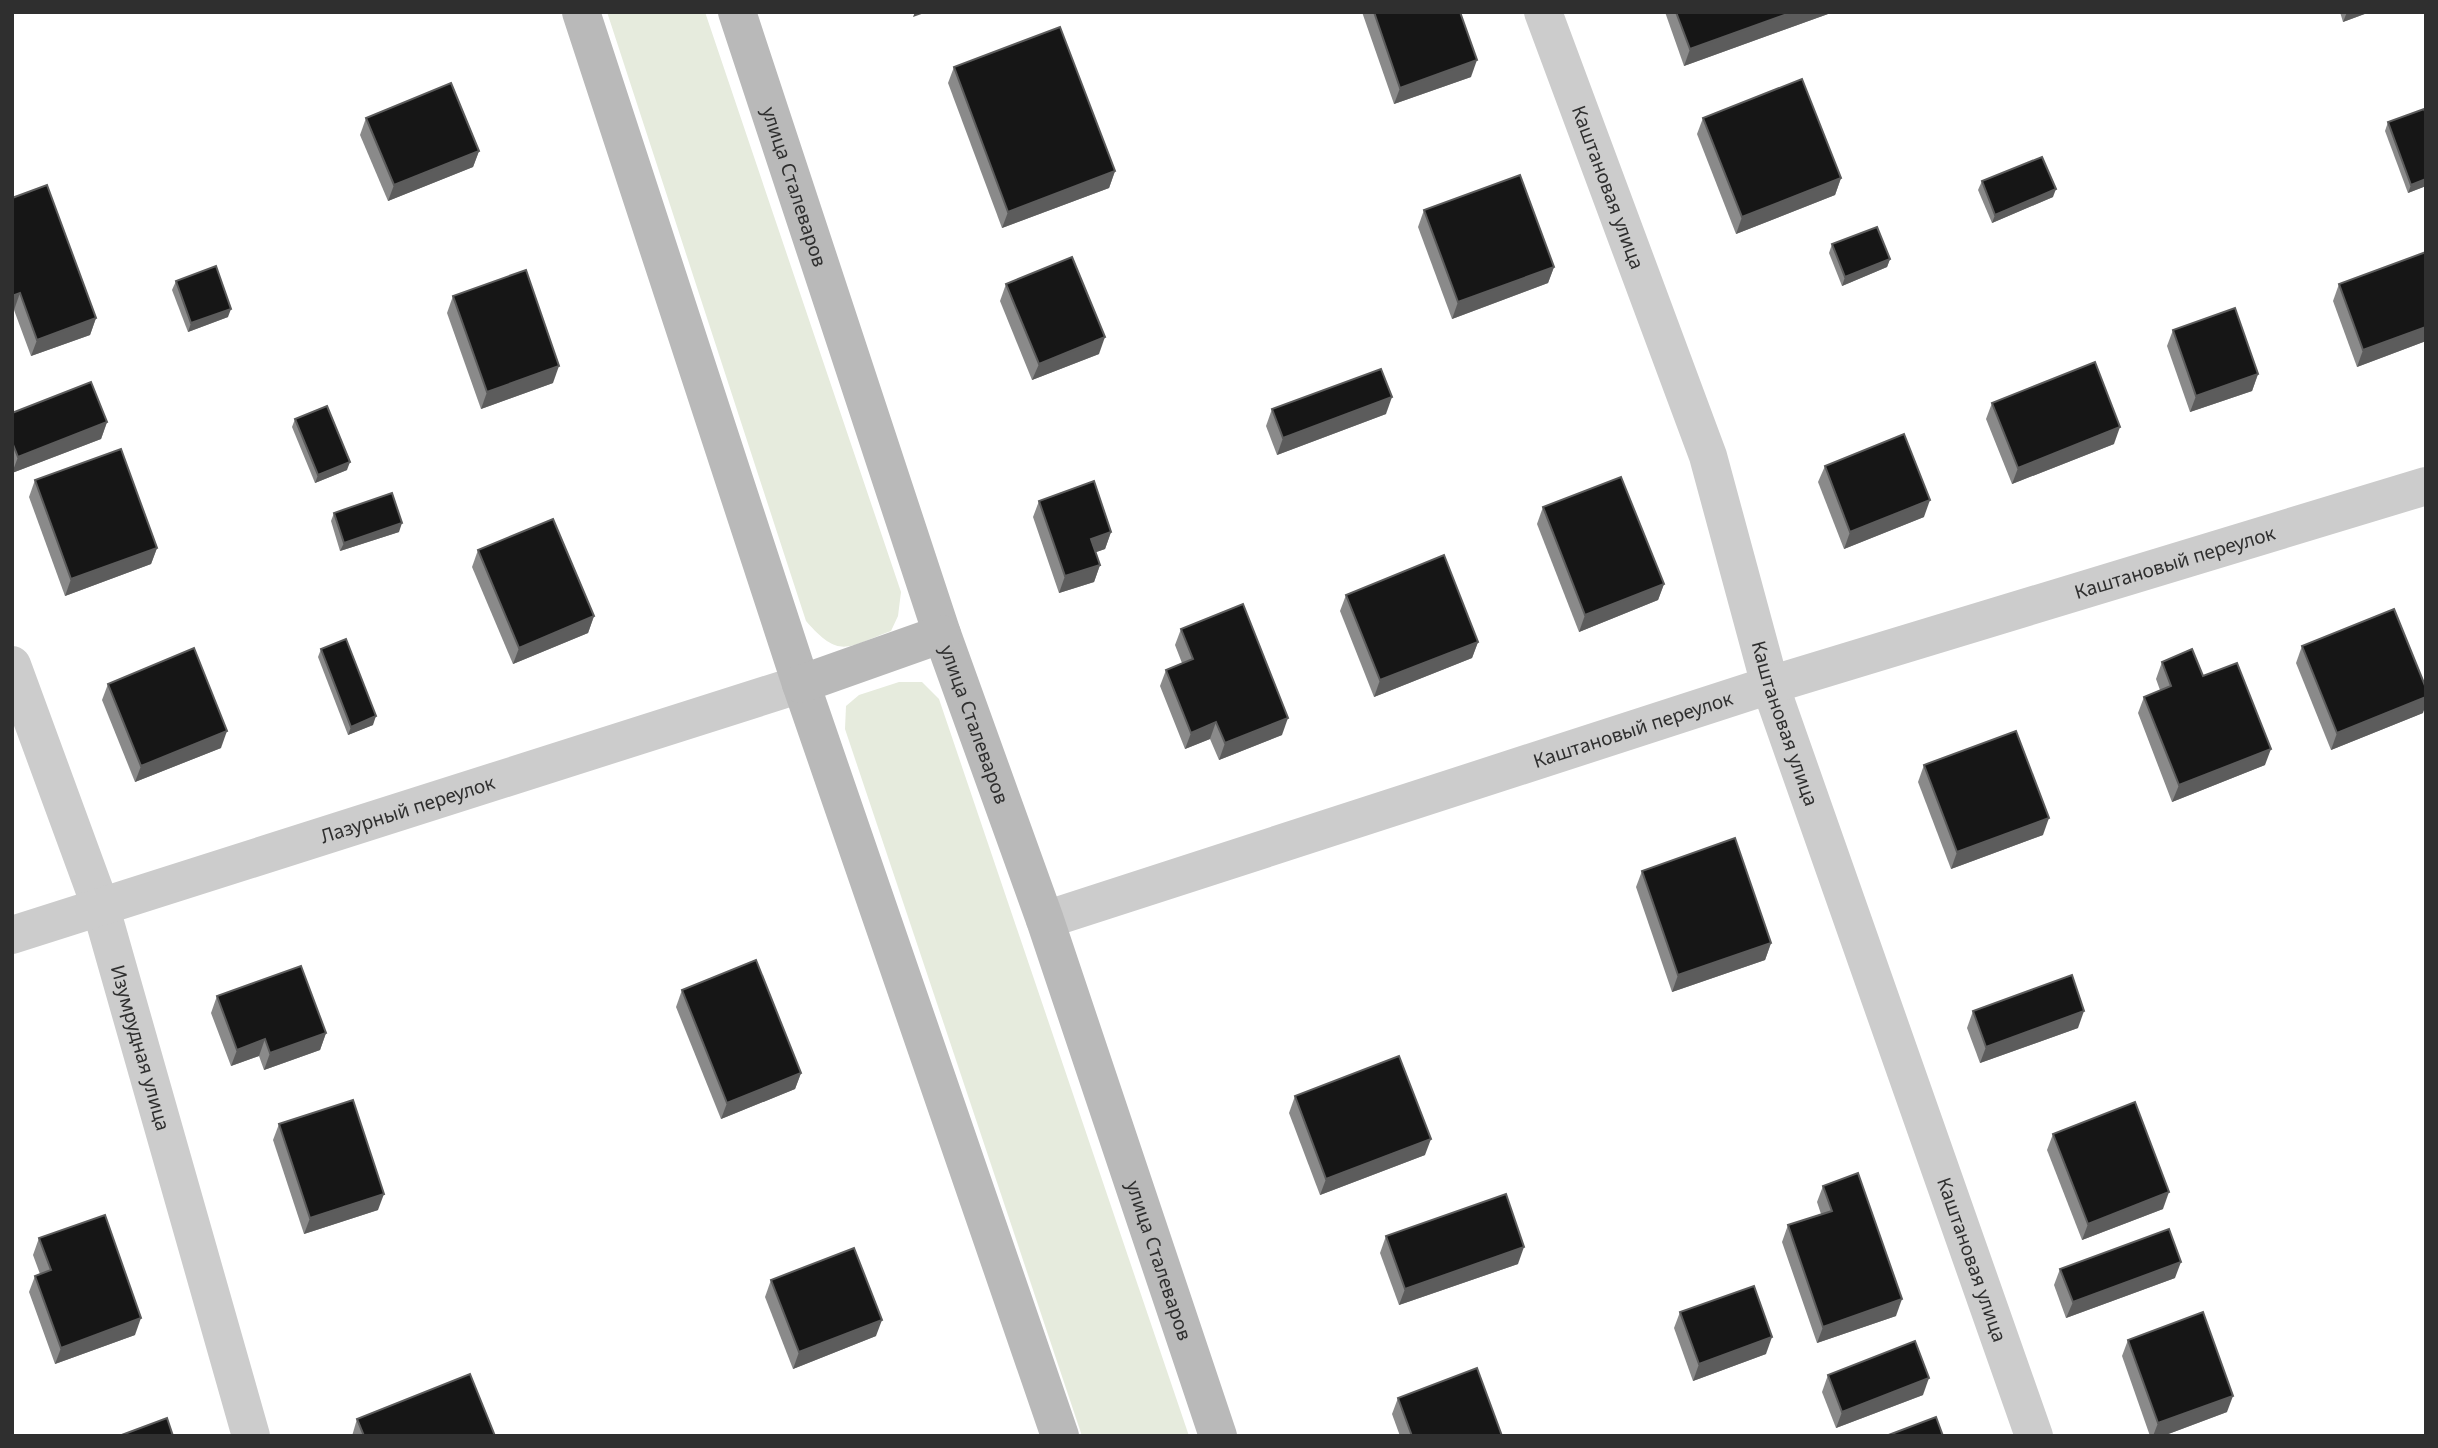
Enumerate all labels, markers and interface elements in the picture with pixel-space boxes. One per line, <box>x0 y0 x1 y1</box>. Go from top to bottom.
street label: Каштановая улица <box>1566 102 1650 273</box>
street label: улица Сталеваров <box>756 103 833 270</box>
street label: Каштановый переулок <box>2071 520 2278 605</box>
street label: Каштановая улица <box>1746 638 1825 810</box>
street label: улица Сталеваров <box>934 641 1015 807</box>
street label: Каштановый переулок <box>1530 685 1736 774</box>
street label: Лазурный переулок <box>317 769 498 849</box>
street label: Изумрудная улица <box>105 962 176 1134</box>
street label: Каштановая улица <box>1931 1174 2013 1345</box>
street label: улица Сталеваров <box>1120 1177 1198 1344</box>

